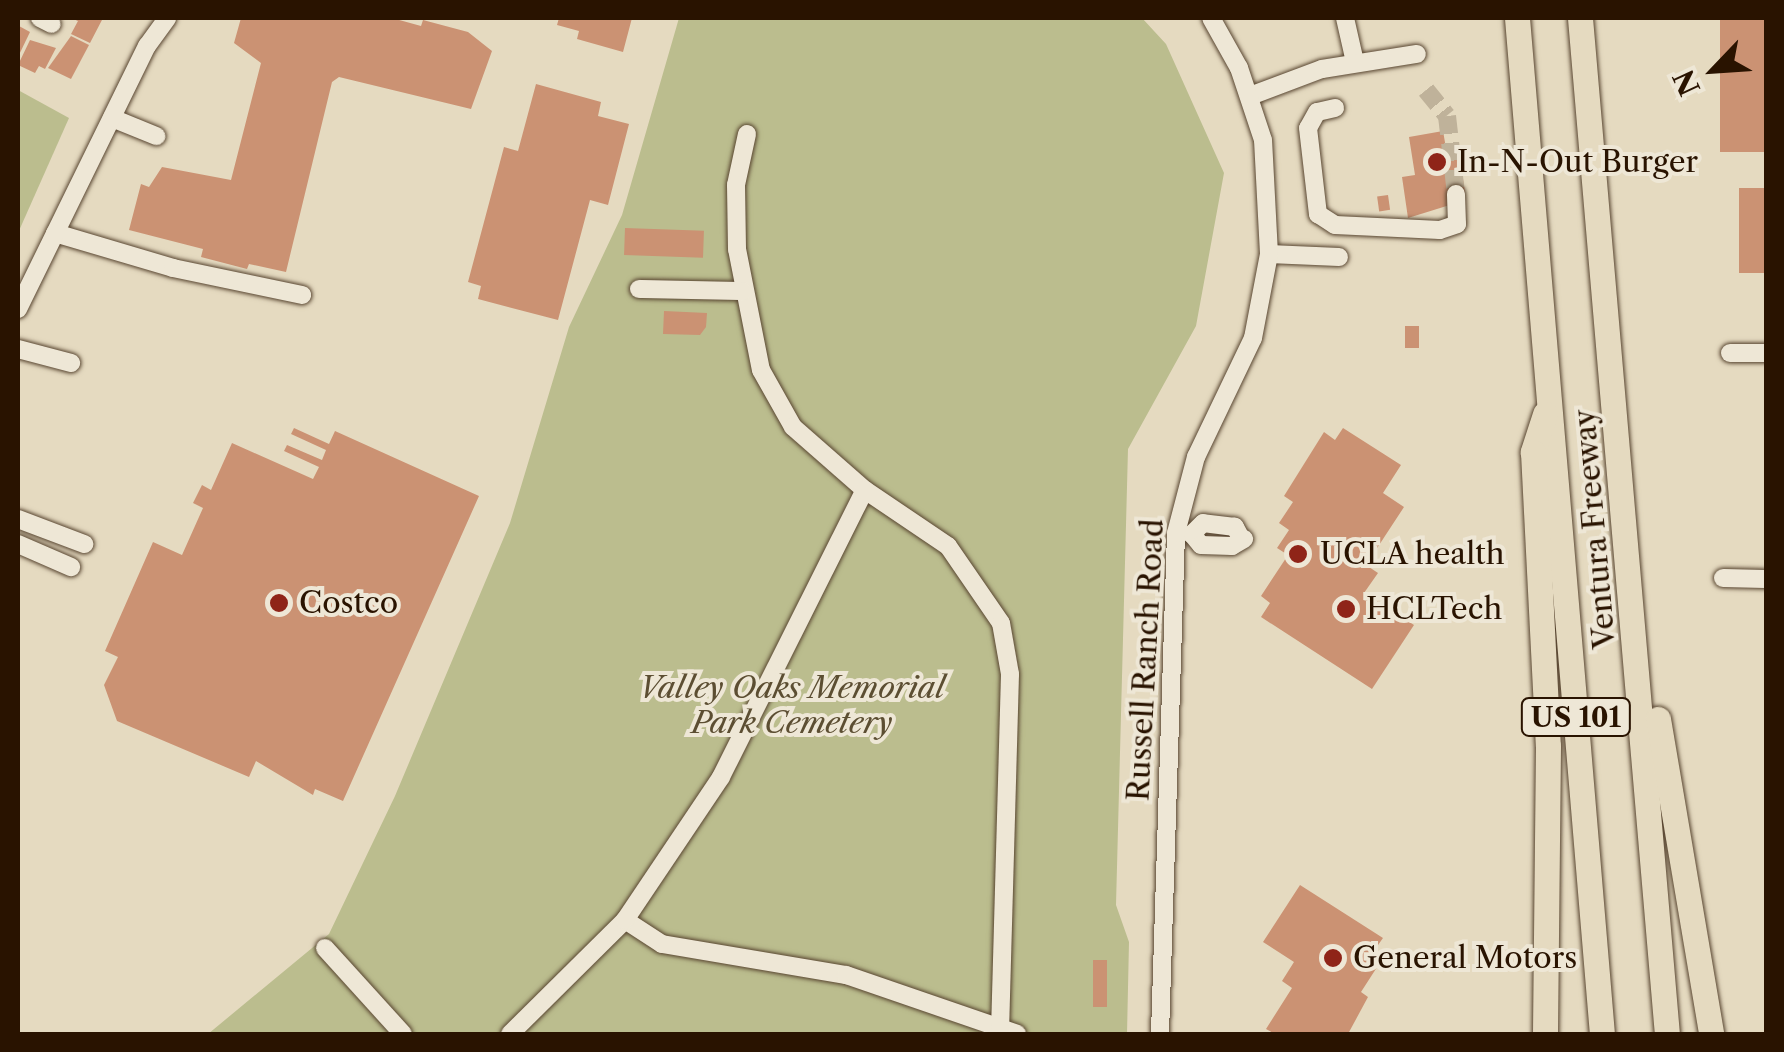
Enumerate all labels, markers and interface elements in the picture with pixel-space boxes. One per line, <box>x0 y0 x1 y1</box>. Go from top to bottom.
north arrow <box>1664 20 1764 120</box>
text: N <box>1666 64 1707 101</box>
place label: In-N-Out Burger <box>1457 144 1698 180</box>
marker: In-N-Out Burger <box>1426 151 1448 173</box>
street label: Ventura Freeway <box>1567 408 1623 650</box>
street label: Russell Ranch Road <box>1121 518 1171 802</box>
place label: UCLA health <box>1320 536 1506 572</box>
marker: UCLA health <box>1285 541 1311 567</box>
place label: Costco <box>299 585 398 621</box>
place label: HCLTech <box>1366 591 1502 627</box>
marker: Costco <box>268 592 290 614</box>
marker: HCLTech <box>1335 598 1357 620</box>
park label: Valley Oaks Memorial Park Cemetery <box>639 670 945 740</box>
road number: US 101 <box>1518 694 1634 740</box>
place label: General Motors <box>1353 940 1577 976</box>
marker: General Motors <box>1322 947 1344 969</box>

